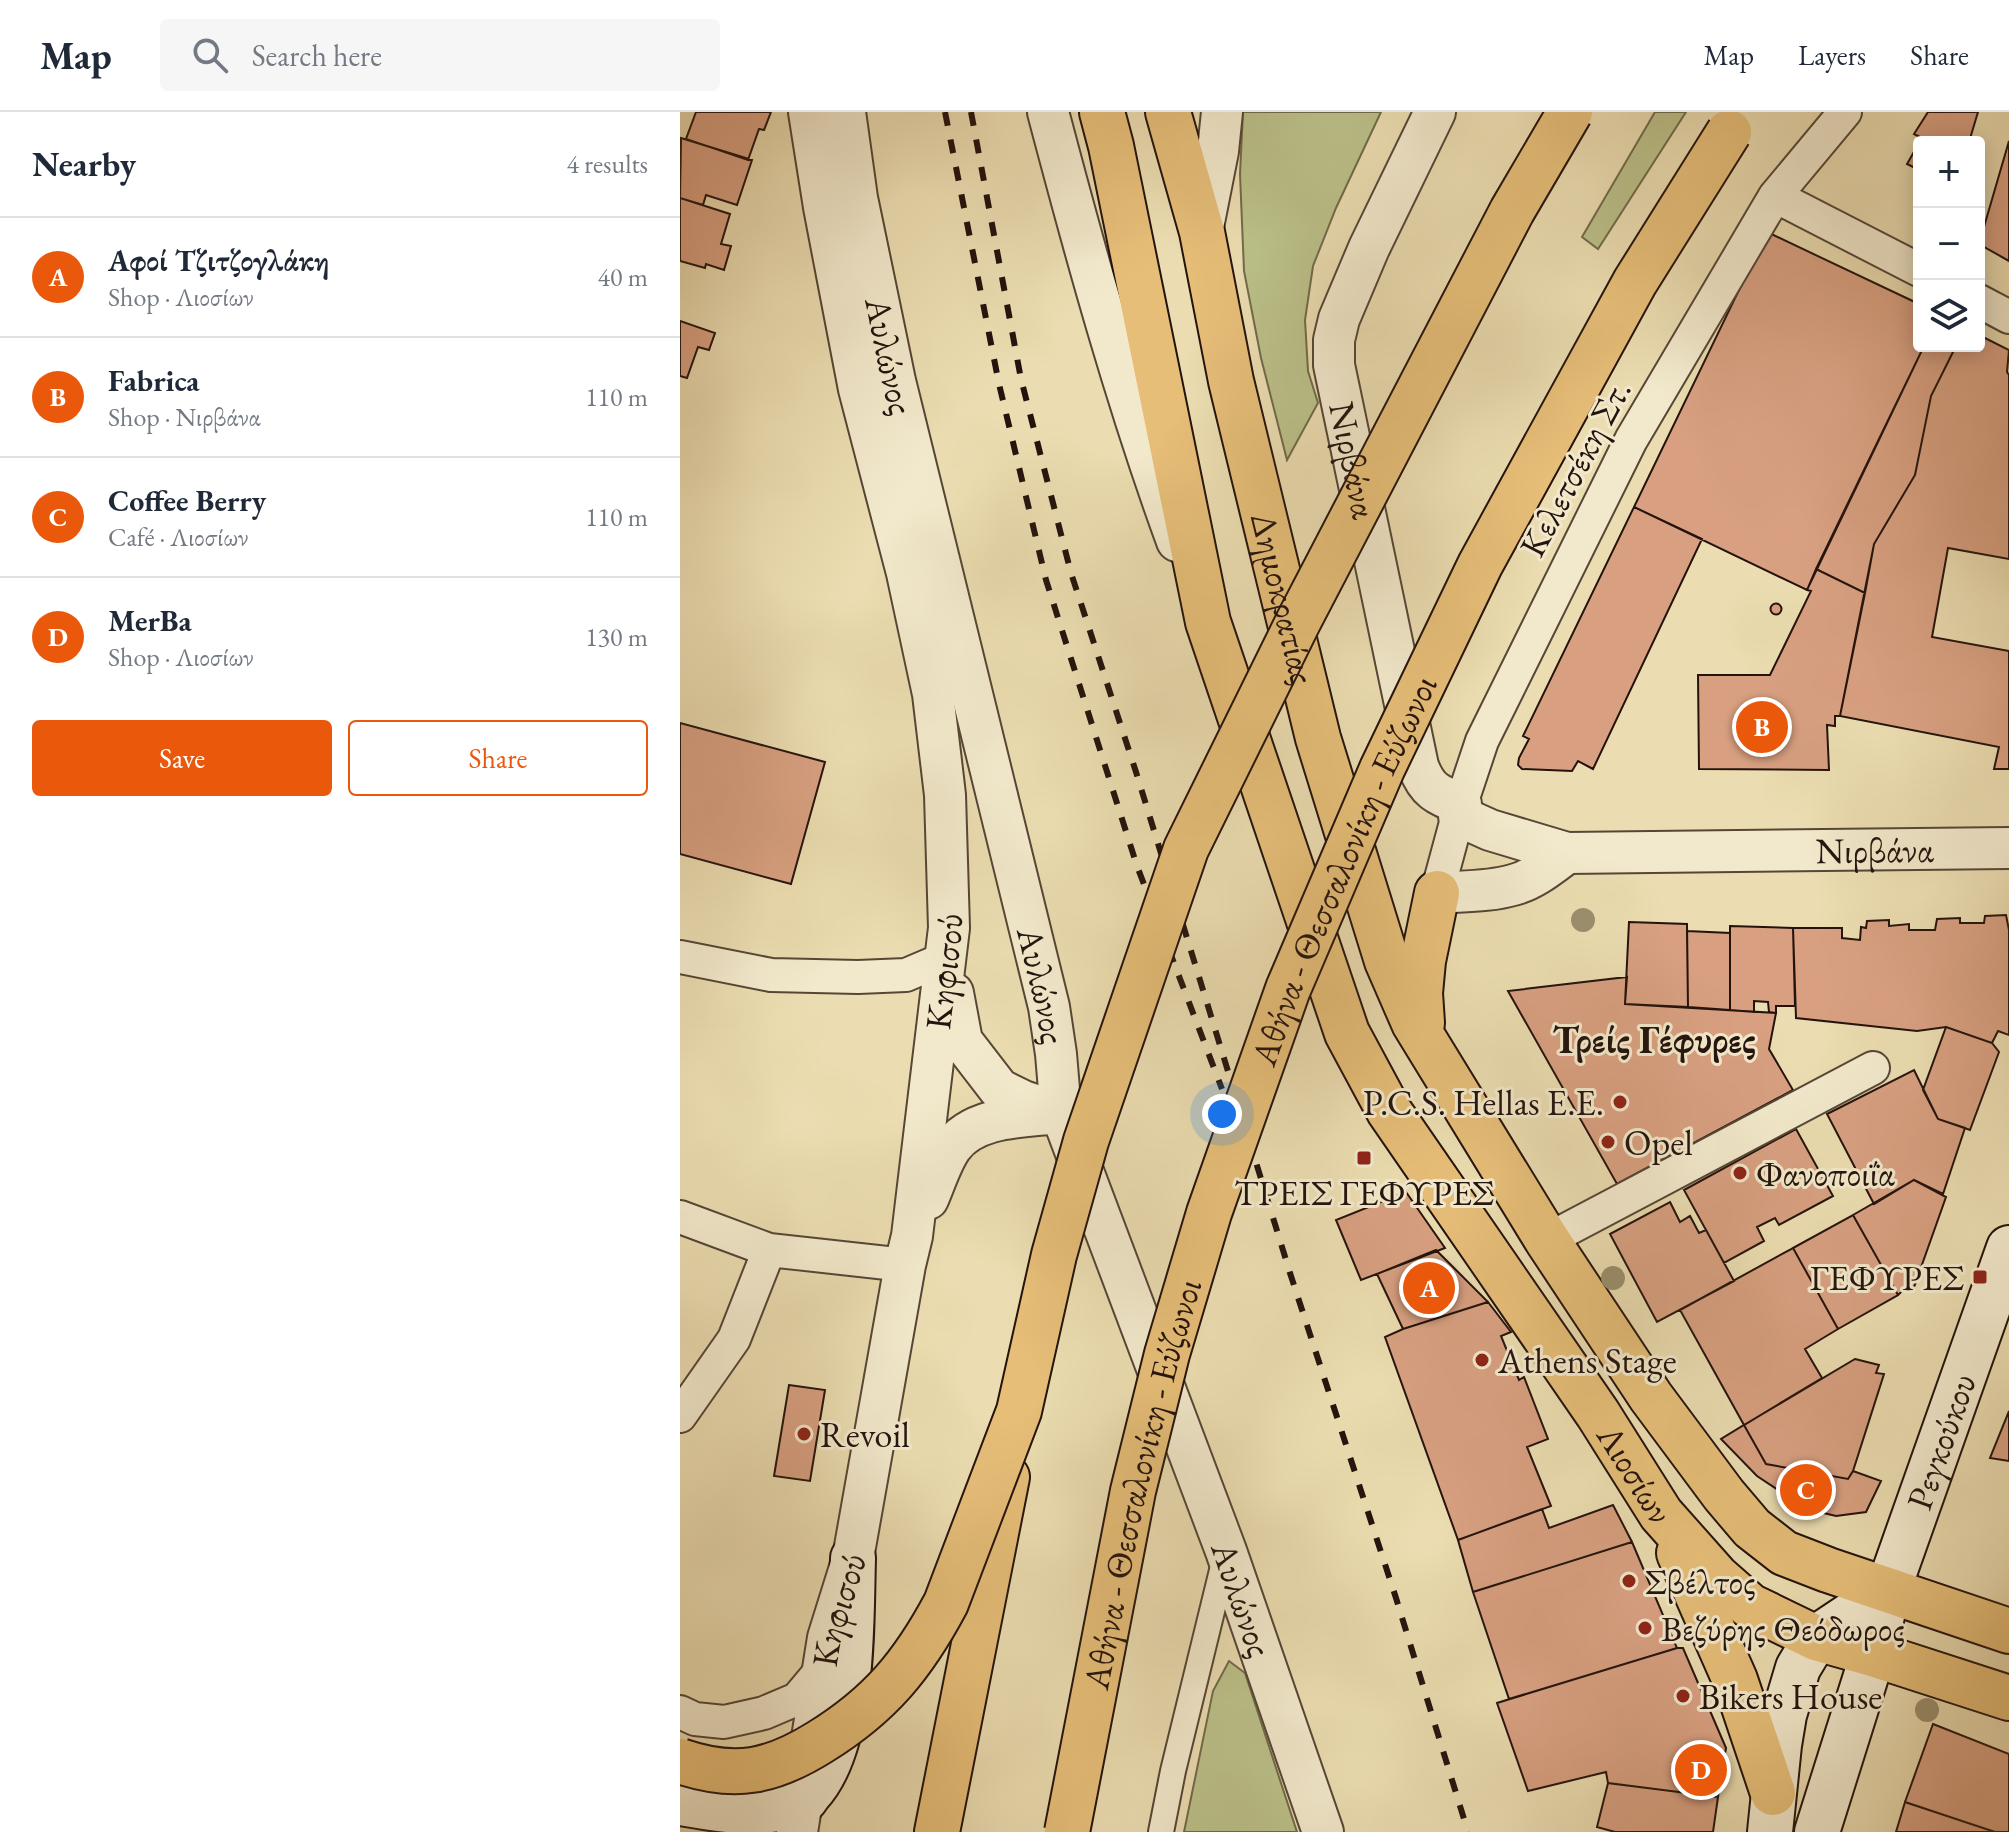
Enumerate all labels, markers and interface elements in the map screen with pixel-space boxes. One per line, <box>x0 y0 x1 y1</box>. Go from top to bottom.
search box <box>160 19 720 91</box>
text: Map <box>40 31 112 80</box>
icon: search <box>188 33 232 77</box>
text: Search here <box>252 36 382 75</box>
text: Map <box>1704 37 1754 73</box>
text: Layers <box>1798 37 1866 73</box>
text: Share <box>1910 37 1969 73</box>
map controls <box>1913 136 1985 352</box>
button: + <box>1913 136 1985 208</box>
text: Nearby <box>32 142 136 186</box>
text: 4 results <box>567 147 648 181</box>
button: − <box>1913 208 1985 280</box>
text: Αφοί Τζιτζογλάκη <box>108 241 330 280</box>
text: A <box>49 260 67 294</box>
text: 40 m <box>598 260 648 294</box>
text: Shop · Λιοσίων <box>108 280 254 314</box>
button: layers <box>1913 280 1985 352</box>
street label: Αυλώνος <box>854 292 926 419</box>
text: Fabrica <box>108 361 199 400</box>
street label: Κελετσέκη Στ. <box>1509 371 1641 565</box>
text: B <box>50 380 66 414</box>
text: 110 m <box>585 380 648 414</box>
street label: Νιρβάνα <box>1319 398 1389 523</box>
text: Shop · Νιρβάνα <box>108 400 261 434</box>
text: Coffee Berry <box>108 481 266 520</box>
text: C <box>49 500 67 534</box>
text: 110 m <box>585 500 648 534</box>
street label: Δημοκρατίας <box>1240 507 1327 689</box>
text: Café · Λιοσίων <box>108 520 249 554</box>
text: MerBa <box>108 601 192 640</box>
text: D <box>48 620 68 654</box>
text: 130 m <box>585 620 648 654</box>
text: Shop · Λιοσίων <box>108 640 254 674</box>
street label: Αθήνα - Θεσσαλονίκη - Εύζωνοι <box>1239 667 1447 1073</box>
pin: B <box>1736 697 1788 757</box>
button: Save <box>32 720 332 796</box>
button: Share <box>348 720 648 796</box>
street label: Νιρβάνα <box>1815 825 1935 874</box>
street label: Κηφισού <box>913 913 973 1032</box>
street label: Αυλώνος <box>1006 921 1078 1047</box>
district label: Τρείς Γέφυρες <box>1552 1014 1756 1063</box>
place label: P.C.S. Hellas E.E. <box>1363 1079 1604 1126</box>
marker: P.C.S. Hellas E.E. <box>1611 1093 1629 1111</box>
your location <box>1202 1094 1242 1134</box>
place label: Opel <box>1624 1119 1693 1166</box>
marker: Opel <box>1599 1133 1617 1151</box>
marker: ΤΡΕΙΣ ΓΕΦΥΡΕΣ <box>1355 1149 1373 1167</box>
place label: Φανοποιΐα <box>1756 1150 1895 1197</box>
marker: Φανοποιΐα <box>1731 1164 1749 1182</box>
place label: ΤΡΕΙΣ ΓΕΦΥΡΕΣ <box>1234 1169 1494 1216</box>
place label: ΓΕΦΥΡΕΣ <box>1810 1254 1964 1301</box>
pin: A <box>1403 1258 1455 1318</box>
marker: ΓΕΦΥΡΕΣ <box>1971 1268 1989 1286</box>
street label: Αθήνα - Θεσσαλονίκη - Εύζωνοι <box>1071 1273 1212 1694</box>
place label: Athens Stage <box>1497 1337 1677 1384</box>
marker: Athens Stage <box>1473 1351 1491 1369</box>
street label: Ρεγκούκου <box>1895 1367 1986 1516</box>
place label: Revoil <box>820 1411 910 1458</box>
street label: Λιοσίων <box>1586 1414 1684 1532</box>
marker: Revoil <box>795 1425 813 1443</box>
pin: C <box>1780 1460 1832 1520</box>
street label: Αυλώνος <box>1201 1534 1284 1663</box>
street label: Κηφισού <box>800 1547 877 1670</box>
place label: Σβέλτος <box>1645 1558 1756 1605</box>
marker: Σβέλτος <box>1620 1572 1638 1590</box>
place label: Βεζύρης Θεόδωρος <box>1661 1605 1905 1652</box>
marker: Βεζύρης Θεόδωρος <box>1636 1619 1654 1637</box>
place label: Bikers House <box>1699 1673 1882 1720</box>
marker: Bikers House <box>1674 1687 1692 1705</box>
pin: D <box>1675 1740 1727 1800</box>

